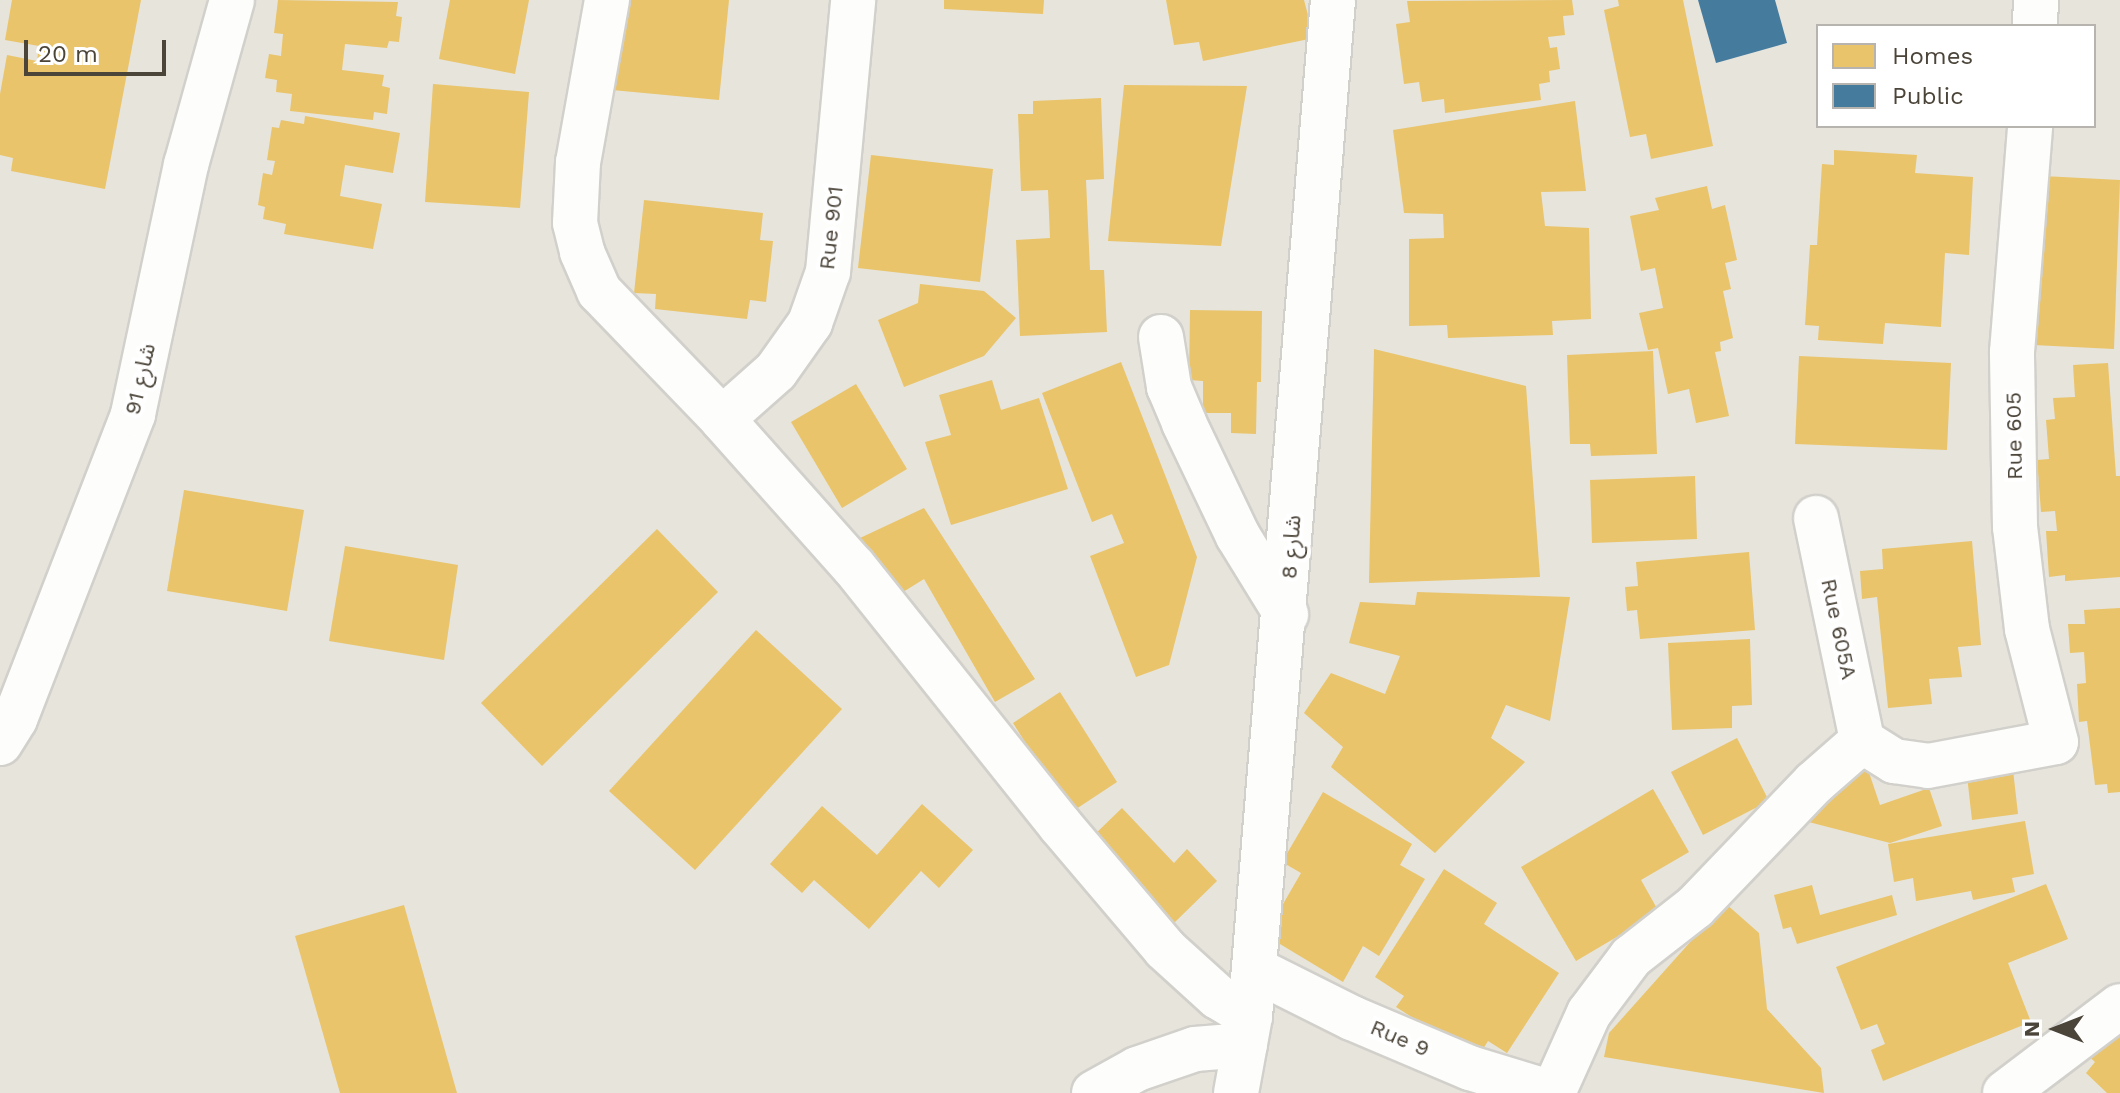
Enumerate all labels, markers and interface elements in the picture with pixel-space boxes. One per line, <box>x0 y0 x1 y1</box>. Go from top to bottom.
scale bar <box>28 24 170 74</box>
legend <box>1816 24 2096 128</box>
text: 20 m <box>38 40 98 68</box>
text: Homes <box>1892 42 1973 70</box>
text: Public <box>1892 82 1964 110</box>
street label: Rue 901 <box>813 185 849 271</box>
street label: شارع 91 <box>119 341 161 417</box>
street label: Rue 605 <box>2000 392 2028 480</box>
street label: شارع 8 <box>1276 514 1306 580</box>
street label: Rue 605A <box>1815 576 1863 682</box>
north arrow <box>2016 989 2096 1069</box>
street label: Rue 9 <box>1366 1014 1434 1062</box>
text: N <box>2019 1021 2044 1037</box>

